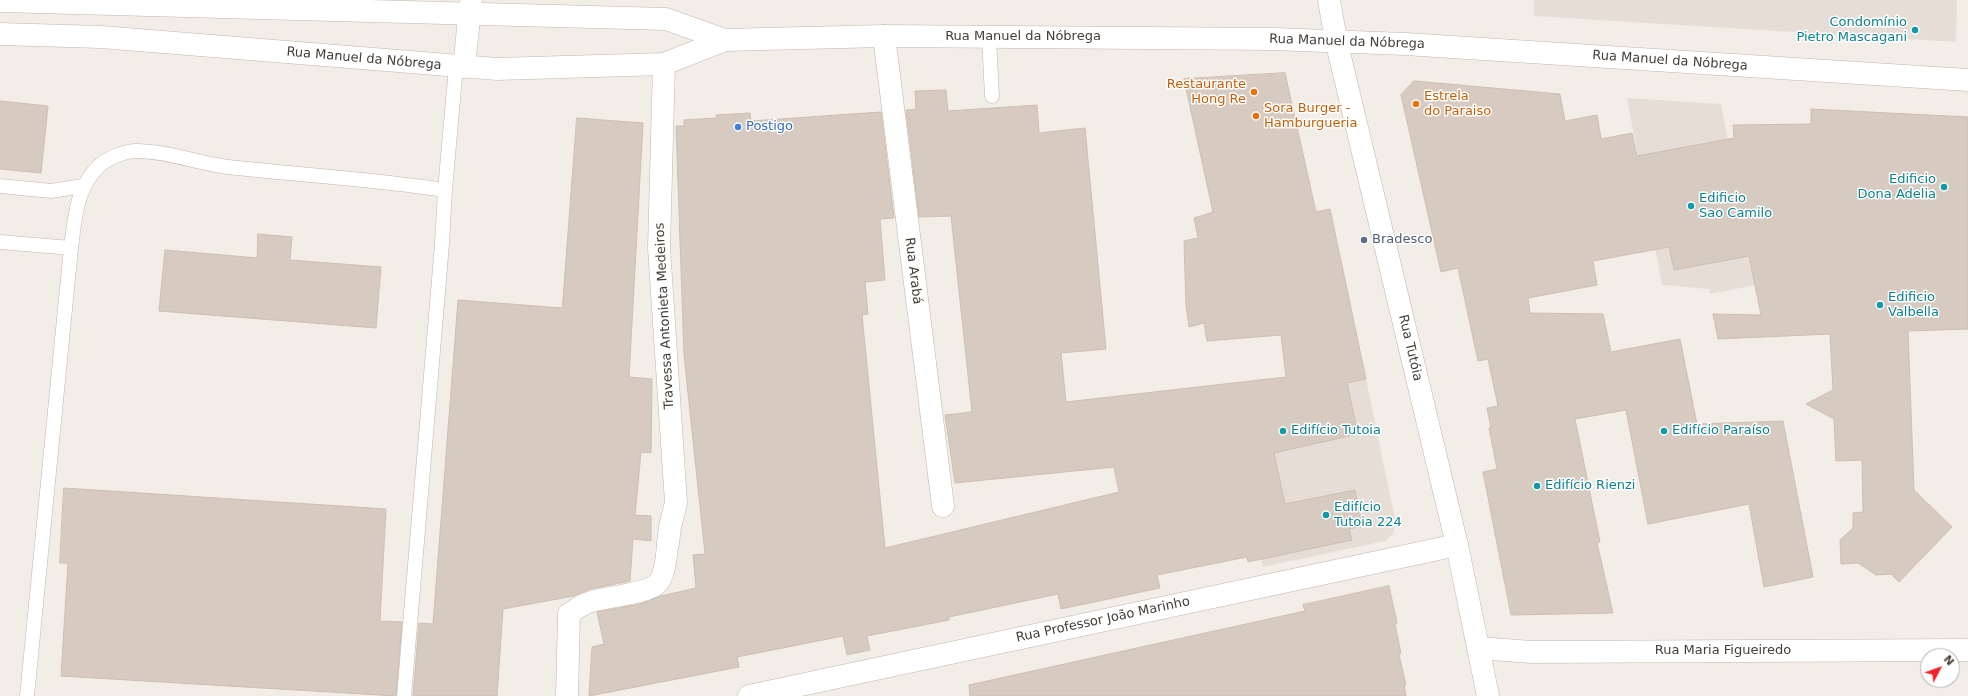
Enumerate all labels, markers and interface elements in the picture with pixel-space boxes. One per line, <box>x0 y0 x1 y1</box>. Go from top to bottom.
place label: Condomínio Pietro Mascagani <box>1796 15 1907 46</box>
marker: Condomínio Pietro Mascagani <box>1910 25 1920 35</box>
street label: Rua Manuel da Nóbrega <box>945 29 1101 45</box>
street label: Rua Manuel da Nóbrega <box>1269 31 1425 53</box>
street label: Rua Manuel da Nóbrega <box>286 44 442 74</box>
street label: Rua Manuel da Nóbrega <box>1592 48 1748 74</box>
place label: Restaurante Hong Re <box>1167 77 1246 108</box>
marker: Restaurante Hong Re <box>1249 87 1259 97</box>
place label: Estrela do Paraiso <box>1424 89 1491 120</box>
marker: Estrela do Paraiso <box>1411 99 1421 109</box>
place label: Sora Burger - Hamburgueria <box>1264 101 1357 132</box>
marker: Sora Burger - Hamburgueria <box>1251 111 1261 121</box>
place label: Postigo <box>746 119 793 135</box>
marker: Postigo <box>733 122 743 132</box>
place label: Edificio Dona Adelia <box>1858 172 1936 203</box>
marker: Edificio Dona Adelia <box>1939 182 1949 192</box>
place label: Edificio Sao Camilo <box>1699 191 1772 222</box>
marker: Edificio Sao Camilo <box>1686 201 1696 211</box>
street label: Travessa Antonieta Medeiros <box>652 222 678 410</box>
place label: Bradesco <box>1372 232 1432 248</box>
marker: Bradesco <box>1359 235 1369 245</box>
street label: Rua Arabá <box>901 237 925 305</box>
place label: Edificio Valbella <box>1888 290 1939 321</box>
marker: Edificio Valbella <box>1875 300 1885 310</box>
street label: Rua Tutóia <box>1395 313 1425 383</box>
place label: Edifício Tutoia <box>1291 423 1381 439</box>
place label: Edifício Paraíso <box>1672 423 1770 439</box>
marker: Edifício Tutoia <box>1278 426 1288 436</box>
marker: Edifício Paraíso <box>1659 426 1669 436</box>
place label: Edifício Rienzi <box>1545 478 1635 494</box>
marker: Edifício Rienzi <box>1532 481 1542 491</box>
place label: Edifício Tutoia 224 <box>1334 500 1402 531</box>
marker: Edifício Tutoia 224 <box>1321 510 1331 520</box>
street label: Rua Professor João Marinho <box>1015 594 1191 646</box>
street label: Rua Maria Figueiredo <box>1655 643 1791 659</box>
north arrow <box>1920 648 1960 688</box>
text: N <box>1941 653 1957 668</box>

